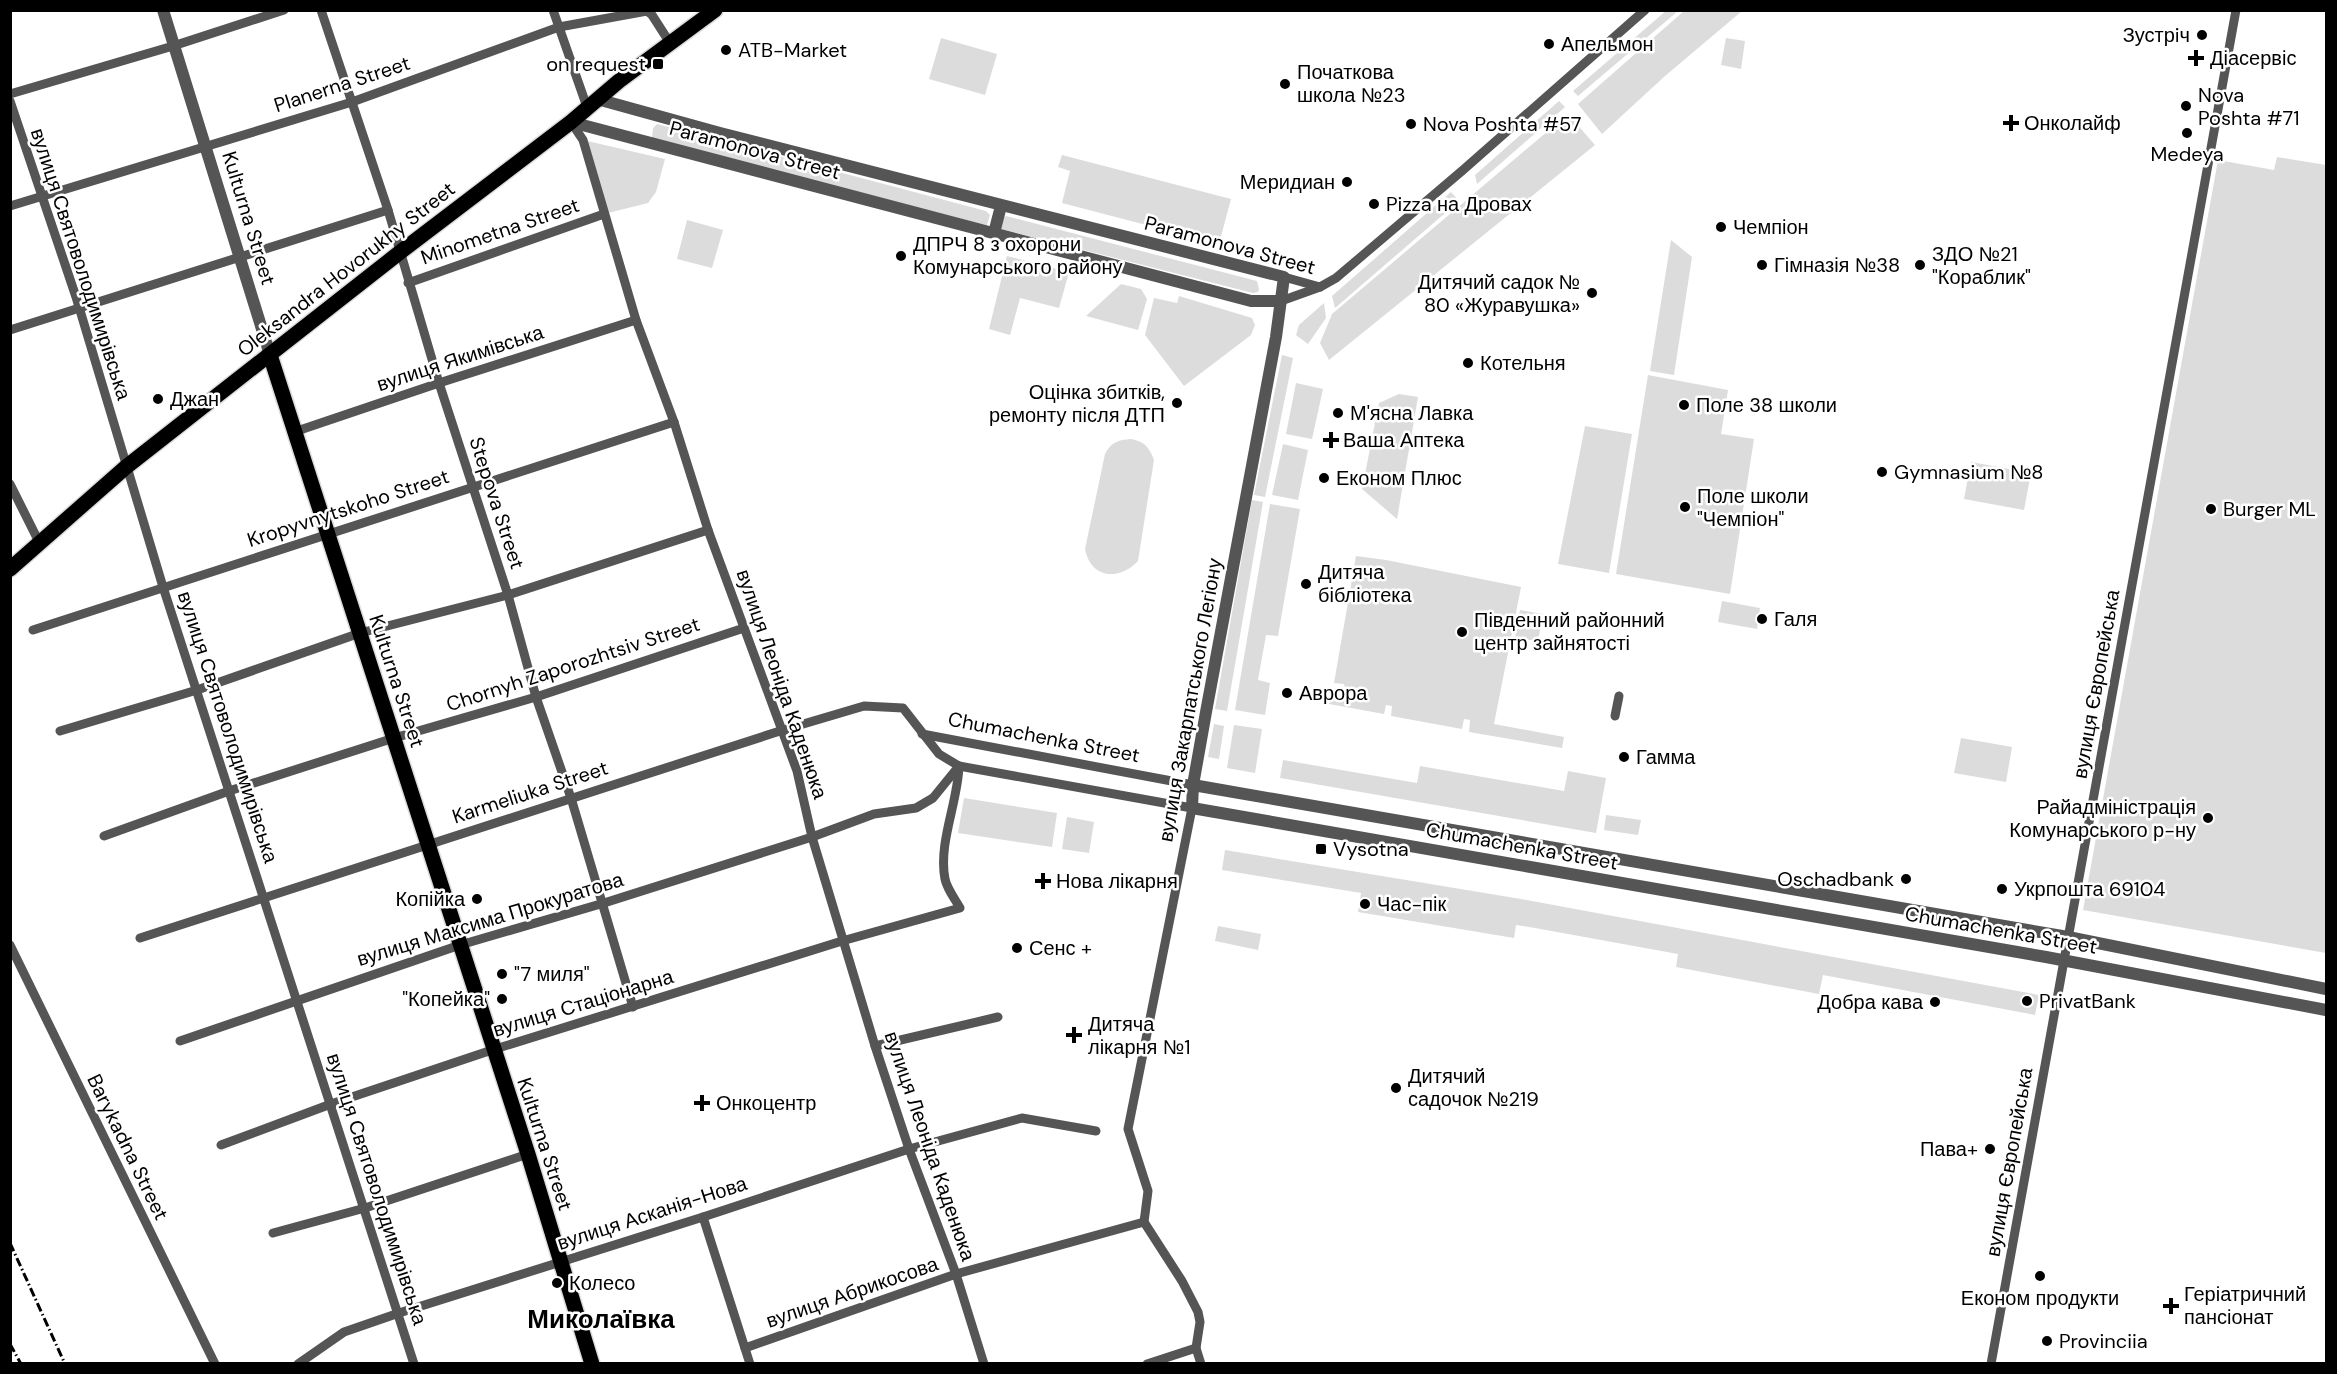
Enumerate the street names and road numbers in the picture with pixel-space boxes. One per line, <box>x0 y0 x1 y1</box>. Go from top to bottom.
street label: Planerna Street <box>271 50 413 118</box>
street label: Paramonova Street <box>667 115 843 185</box>
street label: вулиця Святоволодимирівська <box>25 125 138 404</box>
street label: Kulturna Street <box>216 148 282 288</box>
street label: Oleksandra Hovorukhy Street <box>232 176 460 362</box>
street label: Minometna Street <box>417 192 583 270</box>
street label: Paramonova Street <box>1142 210 1318 280</box>
street label: вулиця Якимівська <box>373 318 548 397</box>
street label: Stepova Street <box>463 434 531 572</box>
street label: Kropyvnytskoho Street <box>244 463 452 553</box>
street label: вулиця Закарпатського Легіону <box>1152 556 1228 844</box>
street label: вулиця Леоніда Каденюка <box>730 566 834 803</box>
street label: вулиця Європейська <box>2067 587 2126 780</box>
street label: вулиця Святоволодимирівська <box>172 588 285 867</box>
street label: Kulturna Street <box>363 611 431 751</box>
street label: Chornyh Zaporozhtsiv Street <box>443 611 703 717</box>
street label: Chumachenka Street <box>946 706 1142 768</box>
street label: Karmeliuka Street <box>449 755 611 829</box>
street label: Chumachenka Street <box>1424 816 1620 876</box>
street label: вулиця Максима Прокуратова <box>354 866 627 972</box>
street label: Chumachenka Street <box>1903 900 2099 960</box>
street label: вулиця Стаціонарна <box>490 963 677 1043</box>
street label: вулиця Леоніда Каденюка <box>878 1028 982 1265</box>
street label: вулиця Святоволодимирівська <box>321 1050 434 1329</box>
street label: вулиця Європейська <box>1980 1065 2039 1258</box>
street label: Barykadna Street <box>81 1070 175 1224</box>
street label: Kulturna Street <box>511 1074 579 1214</box>
street label: вулиця Асканія-Нова <box>554 1170 751 1256</box>
street label: вулиця Абрикосова <box>763 1250 942 1334</box>

